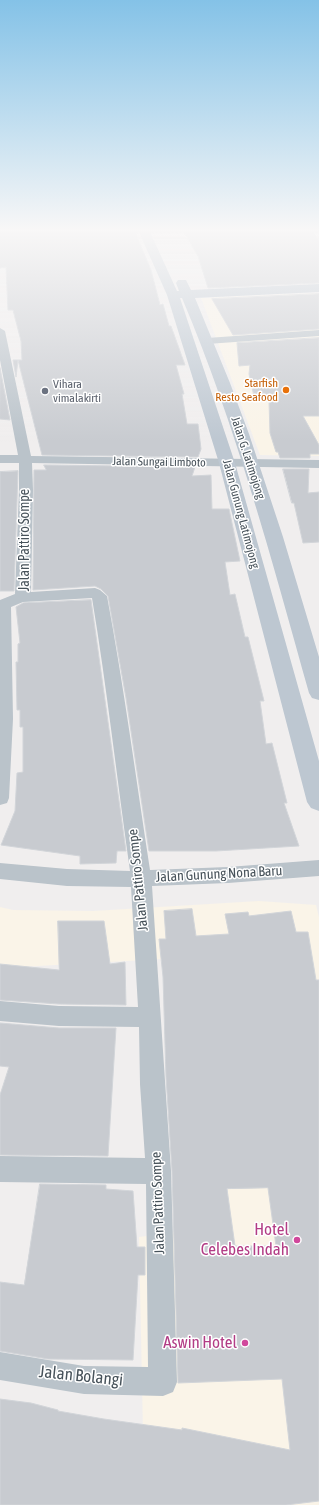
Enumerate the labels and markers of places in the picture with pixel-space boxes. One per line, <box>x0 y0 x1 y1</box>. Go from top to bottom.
place label: Starfish Resto Seafood <box>215 376 278 404</box>
place label: Vihara vimalakirti <box>53 377 101 405</box>
marker: Starfish Resto Seafood <box>281 385 291 395</box>
marker: Vihara vimalakirti <box>40 386 50 396</box>
place label: Hotel Celebes Indah <box>201 1220 289 1260</box>
marker: Hotel Celebes Indah <box>292 1235 302 1245</box>
place label: Aswin Hotel <box>163 1333 237 1353</box>
marker: Aswin Hotel <box>240 1338 250 1348</box>

